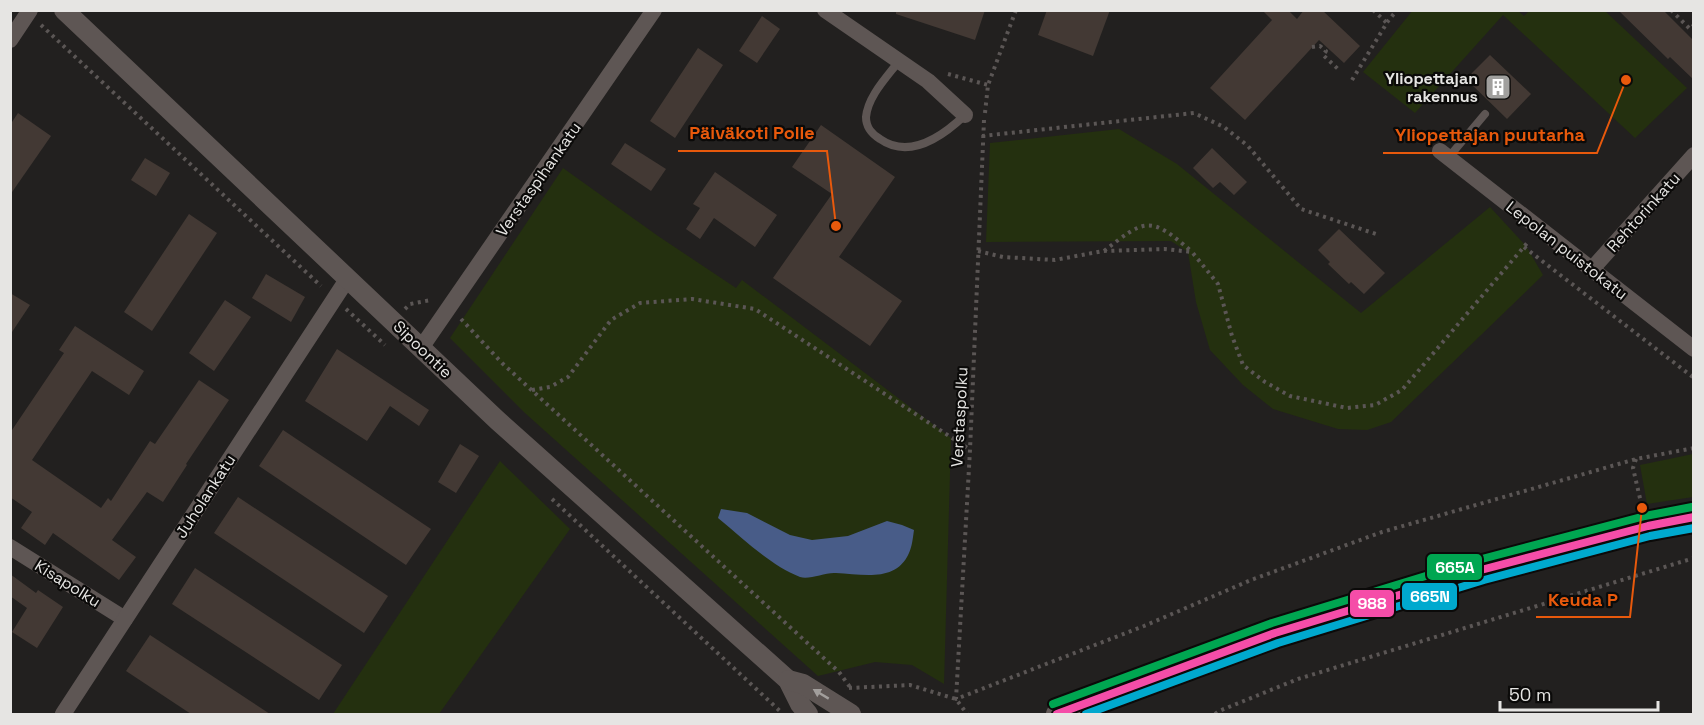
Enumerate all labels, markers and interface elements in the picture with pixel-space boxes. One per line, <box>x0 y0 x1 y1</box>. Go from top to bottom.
place label: Yliopettajan rakennus <box>1385 68 1478 107</box>
building icon: Yliopettajan rakennus <box>1483 72 1513 102</box>
callout: Päiväkoti Polle <box>678 115 827 151</box>
callout: Yliopettajan puutarha <box>1383 117 1597 153</box>
street label: Verstaspihankatu <box>491 118 586 241</box>
text: Päiväkoti Polle <box>689 121 815 144</box>
text: Yliopettajan puutarha <box>1395 123 1586 146</box>
street label: Rehtorinkatu <box>1602 168 1685 257</box>
street label: Lepolan puistokatu <box>1502 196 1632 305</box>
street label: Sipoontie <box>389 316 457 383</box>
street label: Verstaspolku <box>946 366 973 468</box>
street label: Juholankatu <box>171 450 240 542</box>
line badge: 665A <box>1426 553 1483 581</box>
street label: Kisapolku <box>31 555 105 612</box>
text: 665A <box>1435 557 1475 578</box>
callout: Keuda P <box>1536 581 1630 617</box>
line badge: 665N <box>1401 582 1458 611</box>
text: 665N <box>1410 586 1450 607</box>
text: Keuda P <box>1548 588 1618 611</box>
line badge: 988 <box>1349 589 1395 618</box>
text: 988 <box>1357 593 1387 614</box>
scale bar <box>1500 674 1658 712</box>
text: 50 m <box>1509 683 1551 706</box>
one-way arrow <box>813 689 829 700</box>

